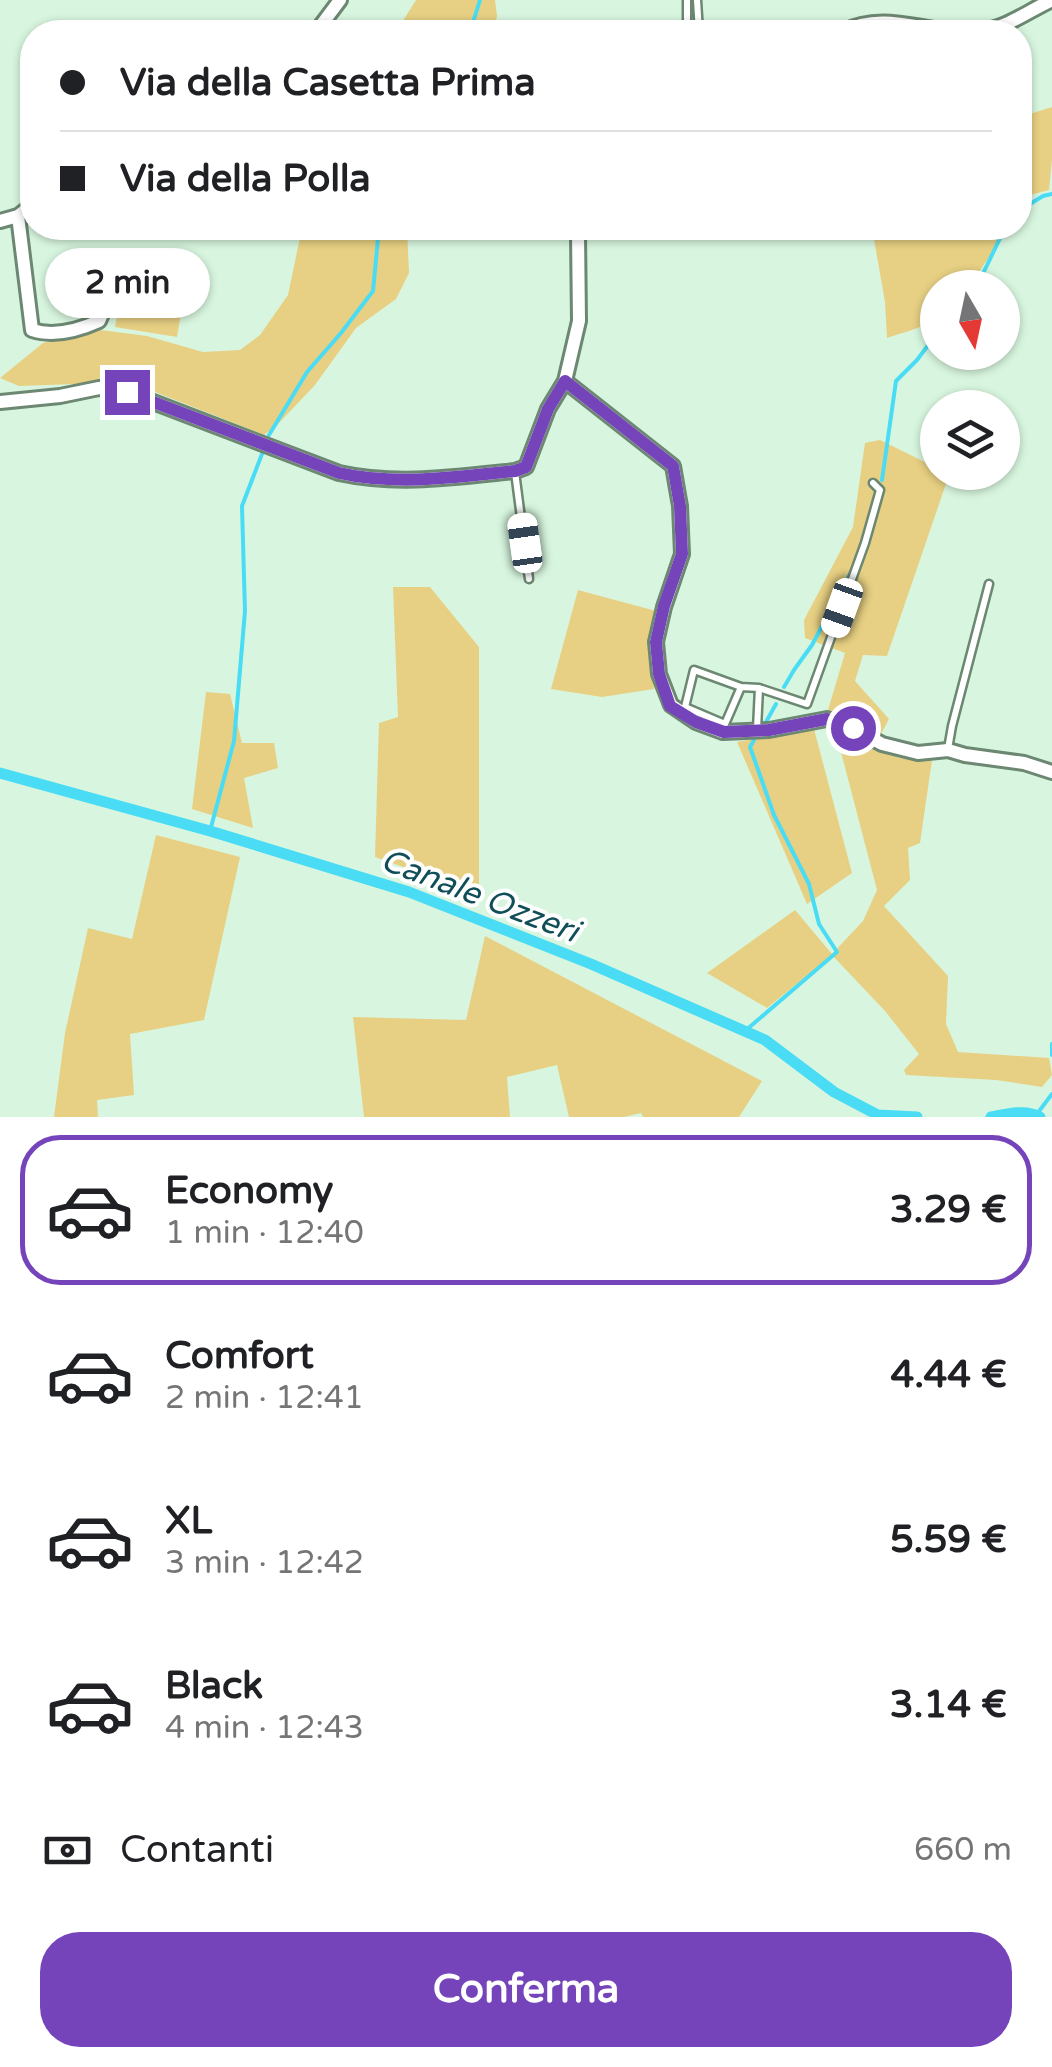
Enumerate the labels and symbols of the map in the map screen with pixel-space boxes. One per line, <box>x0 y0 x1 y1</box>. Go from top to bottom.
callout: 2 min <box>44 247 210 317</box>
north arrow <box>920 270 1020 370</box>
route end <box>105 370 150 415</box>
car <box>506 511 544 575</box>
car <box>818 575 866 641</box>
route start <box>831 706 876 751</box>
water label: Canale Ozzeri <box>376 841 587 952</box>

